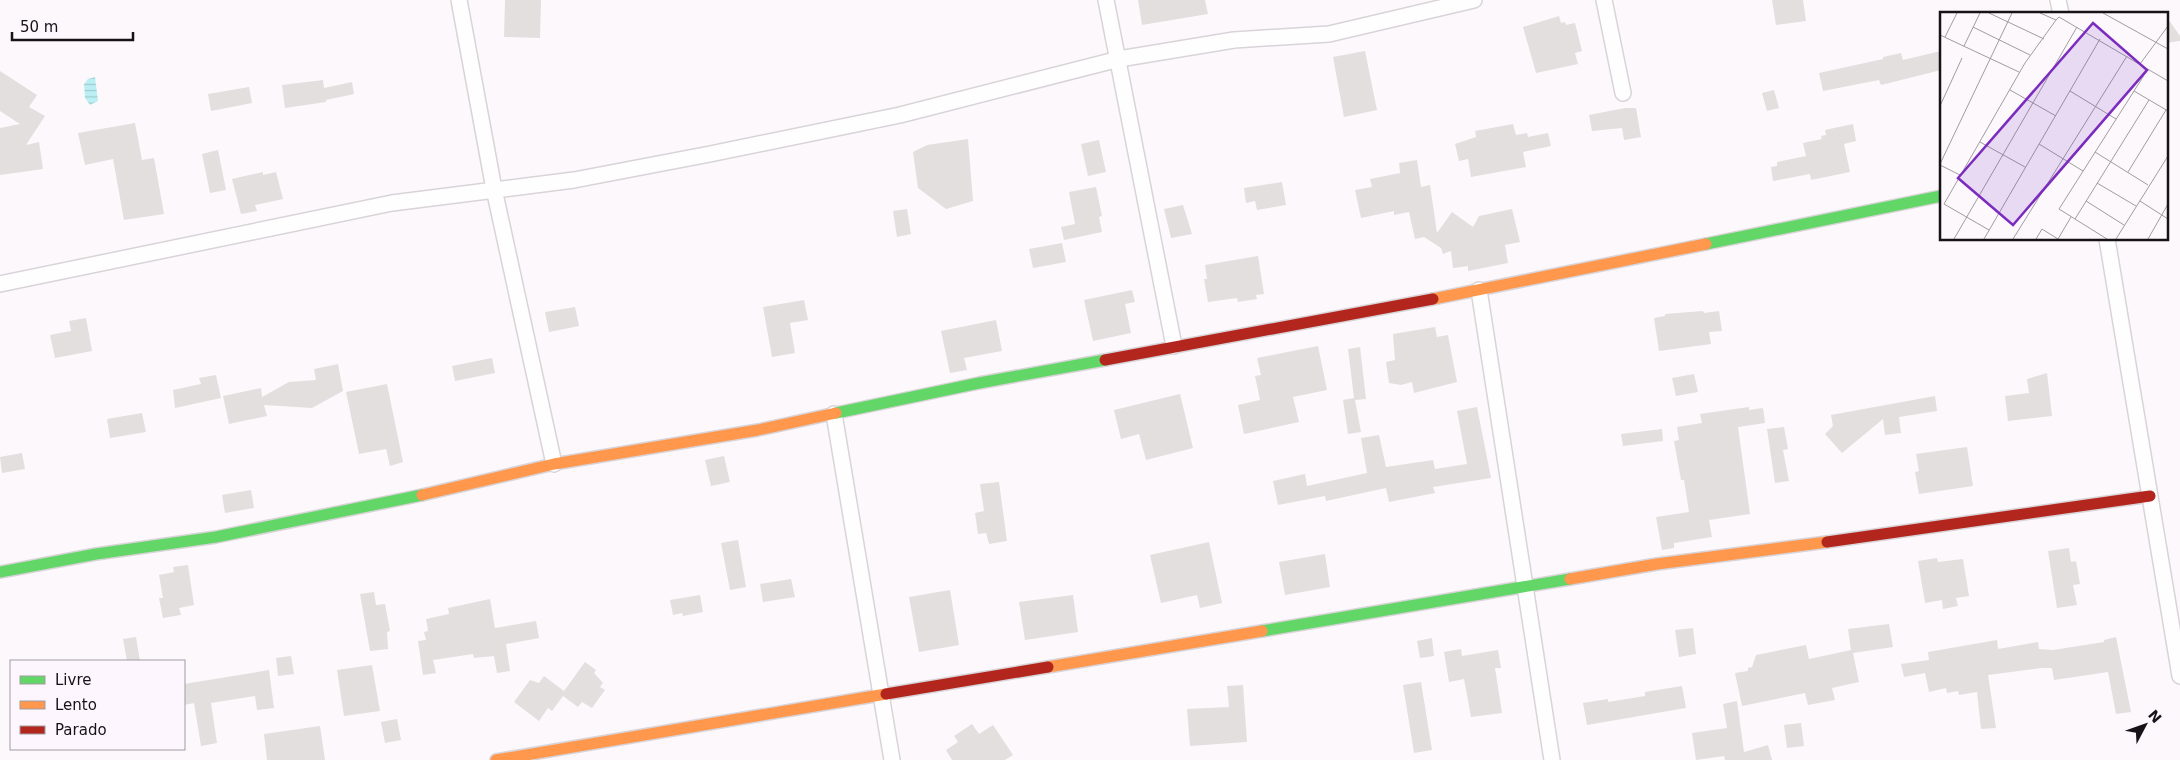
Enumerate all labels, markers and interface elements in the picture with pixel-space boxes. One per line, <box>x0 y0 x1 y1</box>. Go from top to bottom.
scale bar <box>12 10 134 42</box>
inset map <box>1940 12 2168 240</box>
text: 50 m <box>20 18 58 36</box>
legend <box>10 660 185 750</box>
text: Livre <box>55 671 91 689</box>
text: Lento <box>55 696 97 714</box>
north arrow <box>2120 700 2170 750</box>
text: N <box>2145 707 2165 726</box>
text: Parado <box>55 721 107 739</box>

